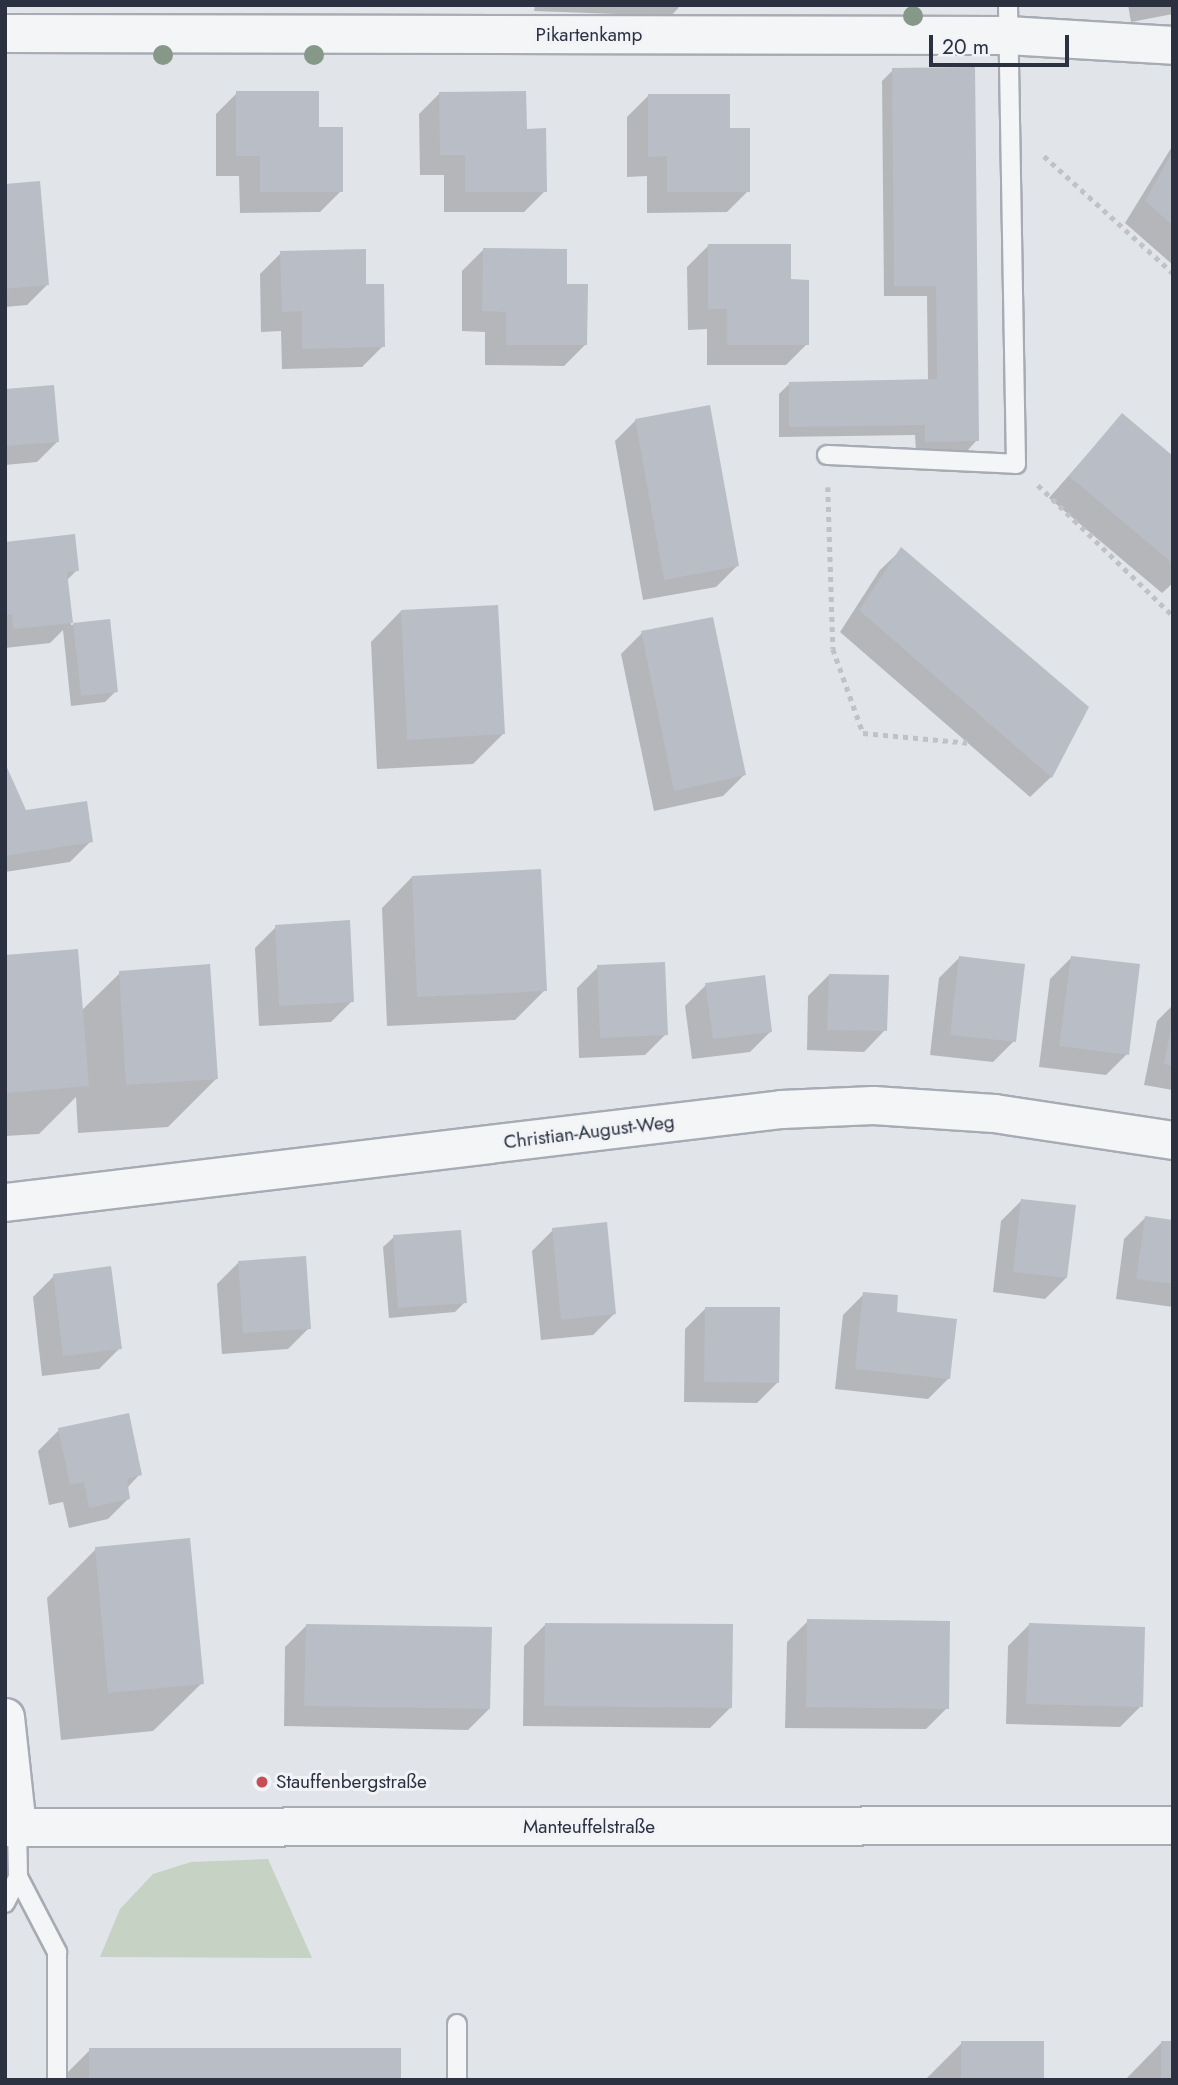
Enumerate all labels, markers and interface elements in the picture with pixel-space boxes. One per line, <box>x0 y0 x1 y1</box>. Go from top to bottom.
scale bar <box>933 21 1073 65</box>
street label: Pikartenkamp <box>536 24 642 46</box>
text: 20 m <box>942 32 989 62</box>
street label: Christian-August-Weg <box>502 1110 676 1154</box>
place label: Stauffenbergstraße <box>276 1771 427 1793</box>
marker: Stauffenbergstraße <box>254 1774 270 1790</box>
street label: Manteuffelstraße <box>523 1816 655 1838</box>

